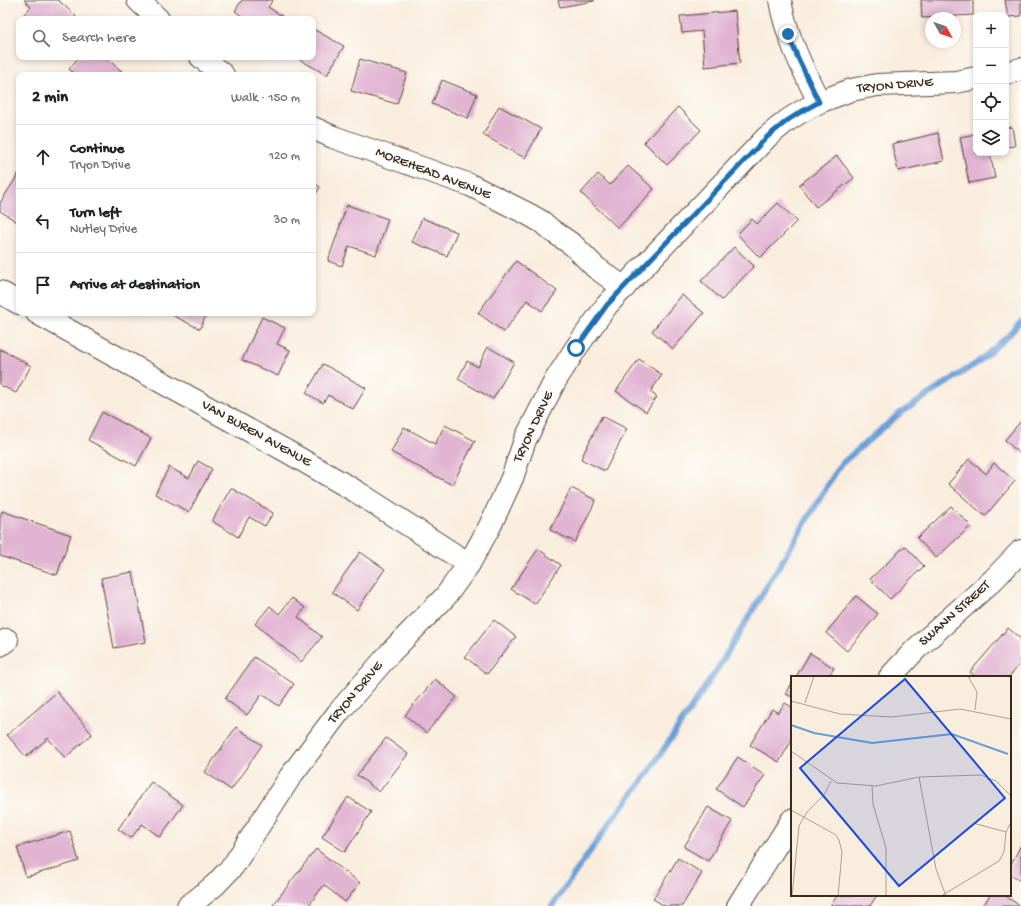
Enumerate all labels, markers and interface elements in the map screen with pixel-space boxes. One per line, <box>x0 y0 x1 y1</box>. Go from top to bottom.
north arrow <box>925 12 961 48</box>
map controls <box>973 12 1009 156</box>
button: + <box>973 12 1009 48</box>
search box <box>16 16 316 60</box>
route end <box>779 25 797 43</box>
icon: search <box>30 27 52 49</box>
text: Search here <box>62 29 136 47</box>
button: − <box>973 48 1009 84</box>
street label: TRYON DRIVE <box>855 74 935 98</box>
button: locate <box>973 84 1009 120</box>
text: 2 min <box>32 88 68 108</box>
text: Walk · 150 m <box>231 91 300 106</box>
button: layers <box>973 120 1009 156</box>
text: Continue <box>70 140 124 158</box>
street label: MOREHEAD AVENUE <box>373 144 494 204</box>
icon: ahead <box>32 146 54 168</box>
text: 120 m <box>269 149 300 164</box>
text: Tryon Drive <box>70 158 130 173</box>
text: Turn left <box>70 204 121 222</box>
icon: left <box>32 210 54 232</box>
text: 30 m <box>274 213 300 228</box>
text: Nutley Drive <box>70 222 137 237</box>
icon: arrive <box>32 274 54 296</box>
text: Arrive at destination <box>70 276 200 294</box>
route start <box>567 339 585 357</box>
street label: TRYON DRIVE <box>510 388 558 466</box>
street label: VAN BUREN AVENUE <box>197 396 315 472</box>
street label: SWANN STREET <box>916 577 995 651</box>
street label: TRYON DRIVE <box>324 657 388 729</box>
inset map <box>791 676 1011 896</box>

